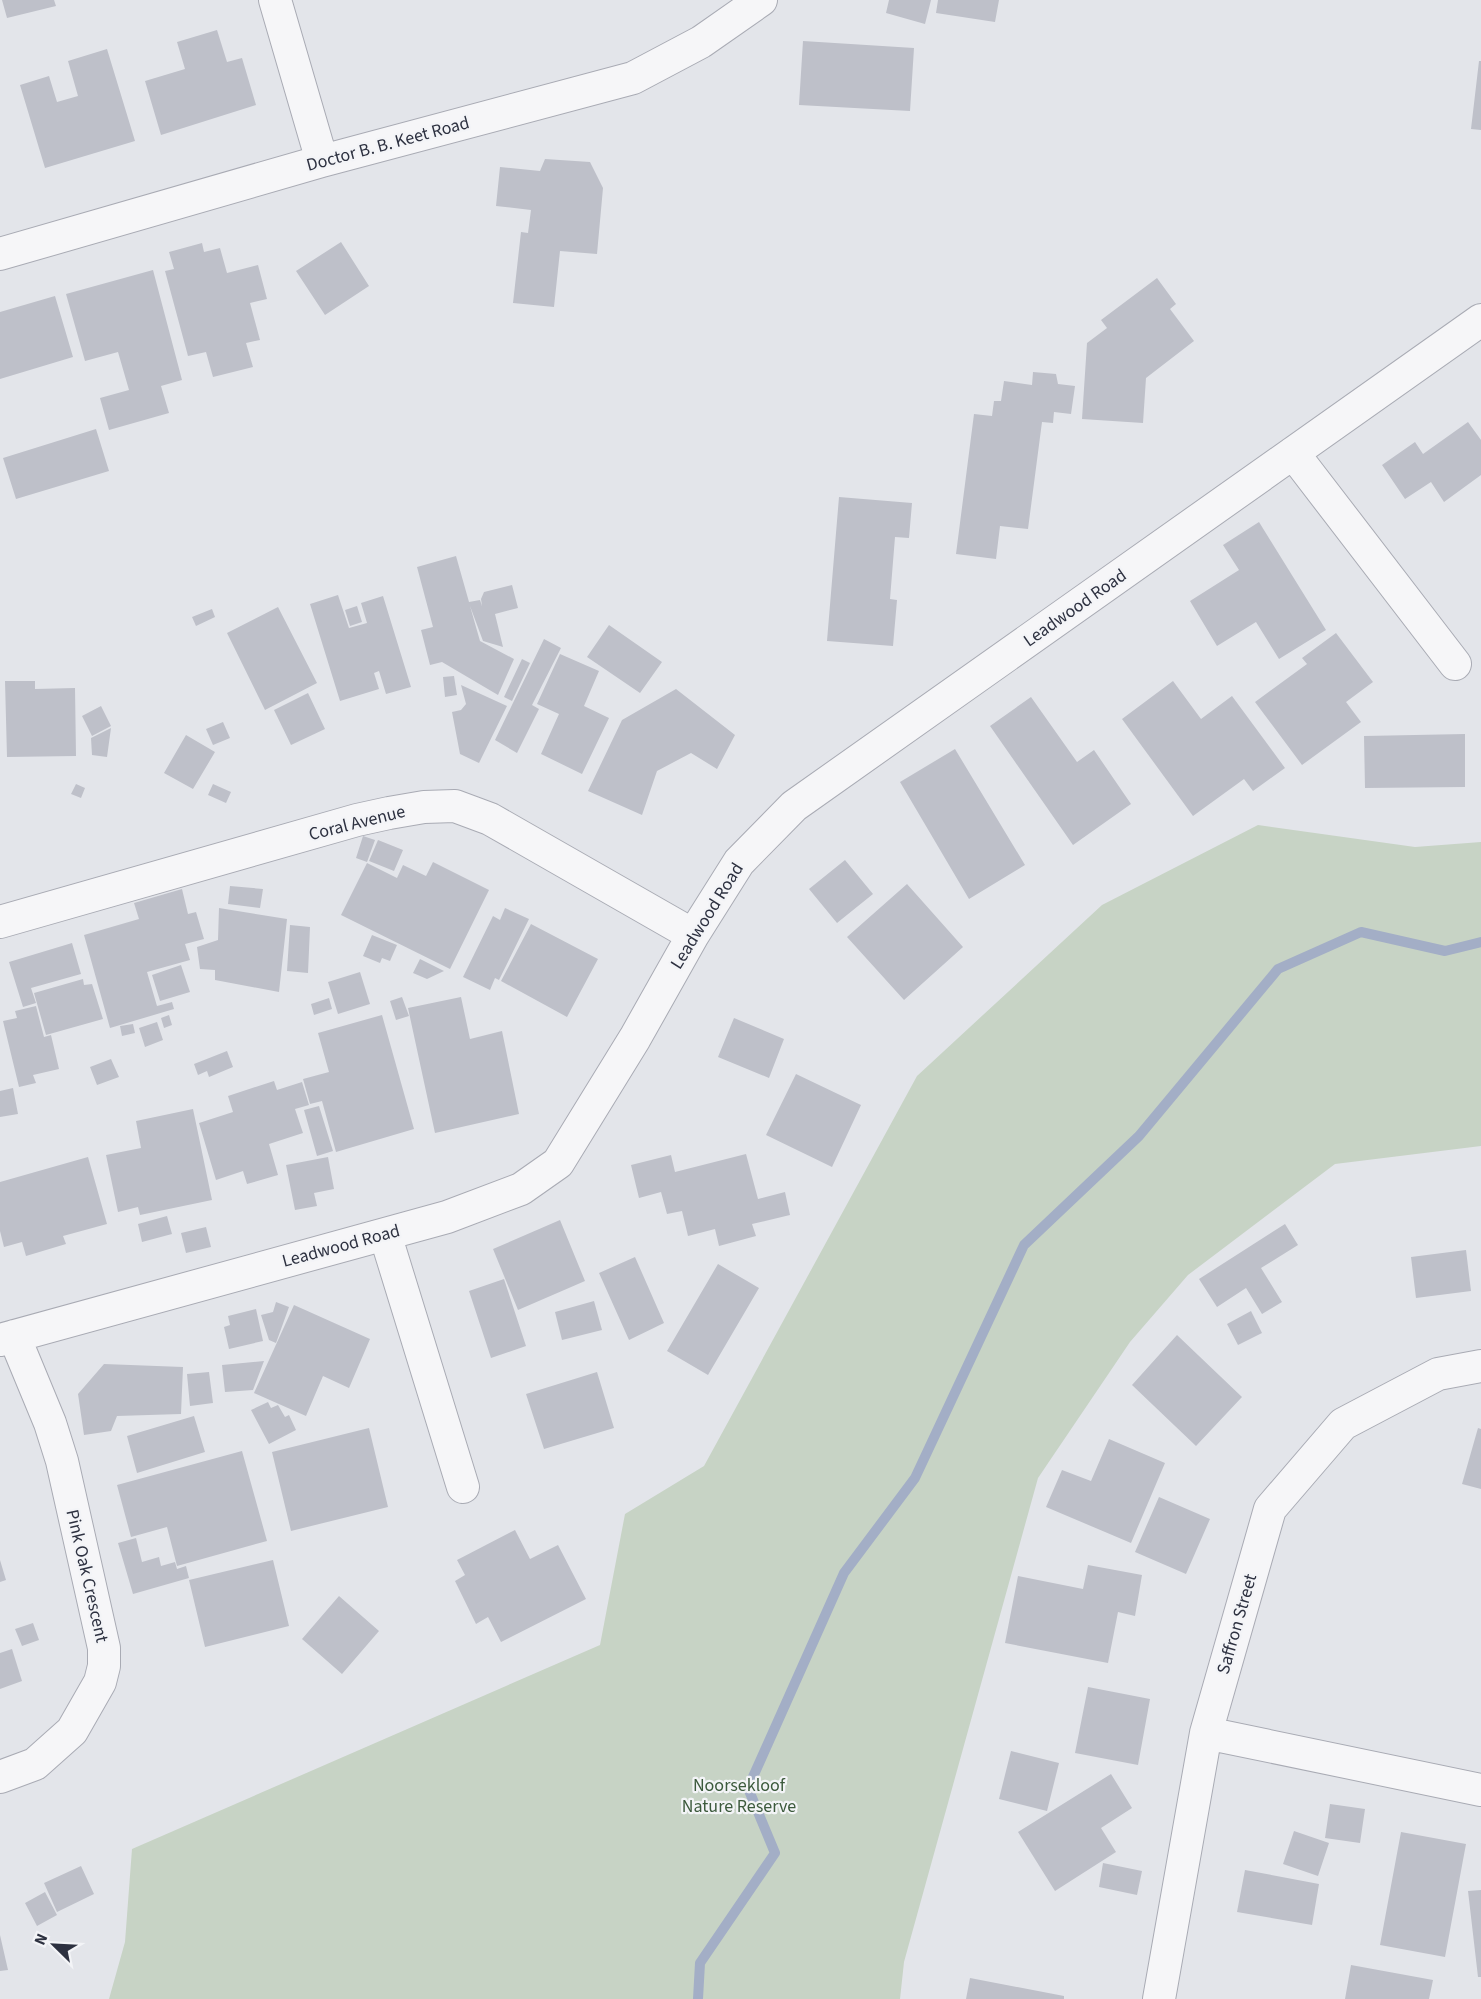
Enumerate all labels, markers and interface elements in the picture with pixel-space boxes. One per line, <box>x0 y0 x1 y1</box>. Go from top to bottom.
street label: Doctor B. B. Keet Road <box>304 110 472 178</box>
street label: Leadwood Road <box>1018 563 1132 653</box>
street label: Coral Avenue <box>306 799 408 847</box>
street label: Leadwood Road <box>664 858 750 974</box>
street label: Leadwood Road <box>279 1218 403 1274</box>
street label: Pink Oak Crescent <box>60 1507 114 1645</box>
street label: Saffron Street <box>1211 1571 1263 1677</box>
park label: Noorsekloof Nature Reserve <box>682 1773 796 1819</box>
north arrow <box>24 1915 84 1975</box>
text: N <box>29 1930 53 1949</box>

